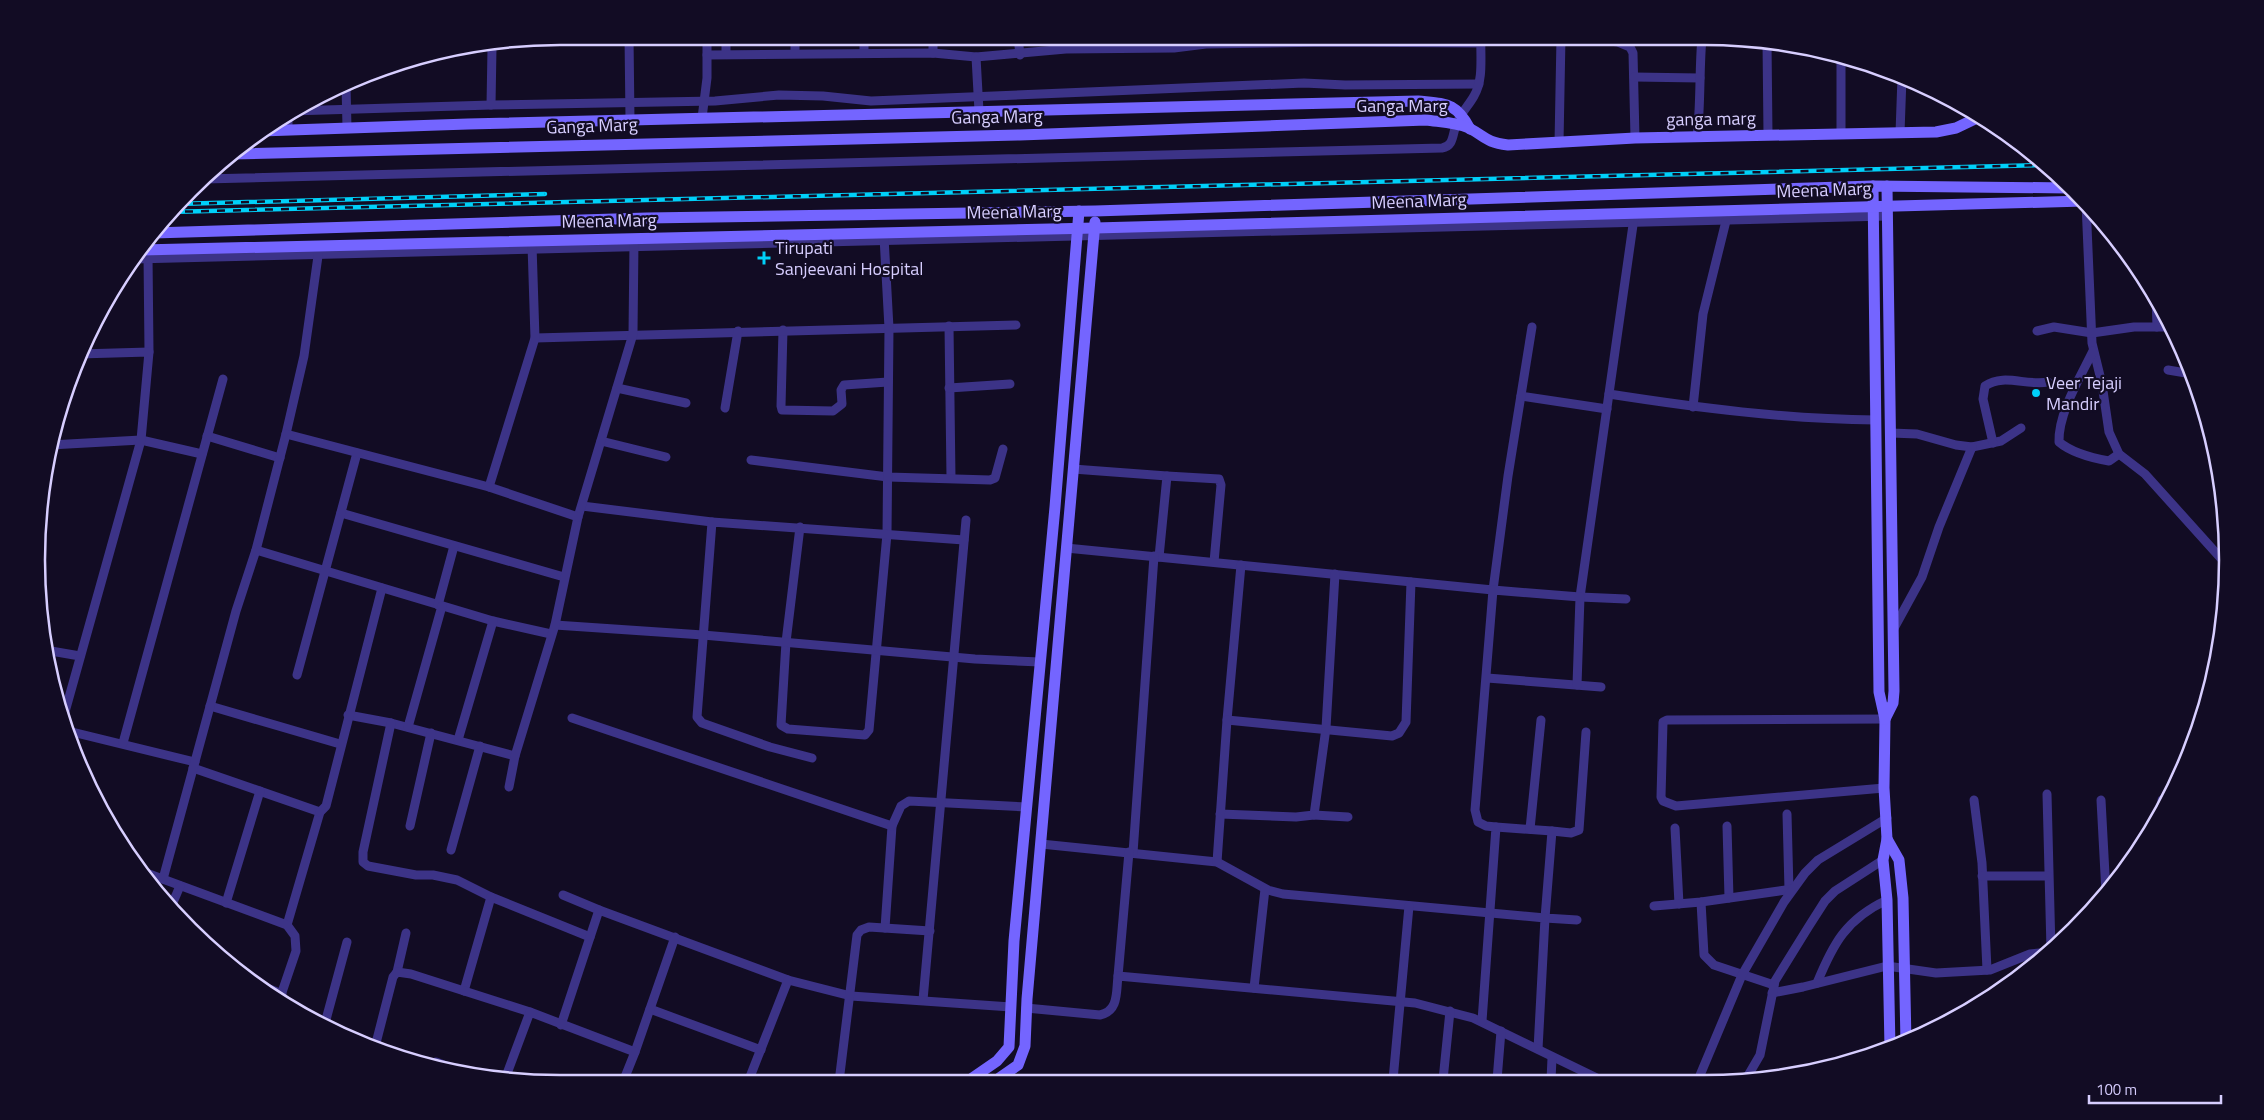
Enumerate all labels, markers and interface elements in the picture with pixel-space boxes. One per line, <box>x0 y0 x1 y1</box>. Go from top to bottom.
street label: Ganga Marg <box>1356 92 1448 119</box>
street label: Ganga Marg <box>951 102 1043 131</box>
street label: ganga marg <box>1666 104 1756 133</box>
street label: Ganga Marg <box>546 110 638 141</box>
street label: Meena Marg <box>1776 174 1872 205</box>
street label: Meena Marg <box>1371 185 1467 216</box>
street label: Meena Marg <box>966 197 1062 226</box>
street label: Meena Marg <box>561 206 657 235</box>
place label: Tirupati Sanjeevani Hospital <box>775 234 923 282</box>
marker: Tirupati Sanjeevani Hospital <box>757 251 771 265</box>
place label: Veer Tejaji Mandir <box>2046 369 2122 417</box>
marker: Veer Tejaji Mandir <box>2030 387 2042 399</box>
scale bar <box>2089 1072 2222 1104</box>
text: 100 m <box>2096 1078 2137 1101</box>

